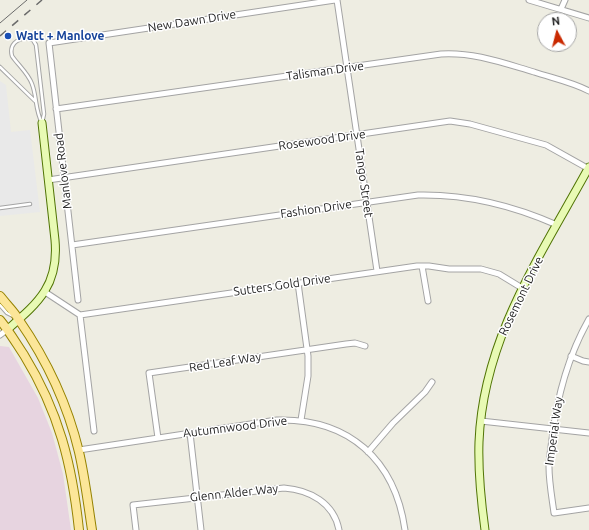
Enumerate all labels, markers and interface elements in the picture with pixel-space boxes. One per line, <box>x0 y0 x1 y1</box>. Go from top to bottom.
street label: New Dawn Drive <box>147 7 237 35</box>
north arrow <box>537 12 577 52</box>
text: N <box>551 15 560 28</box>
place label: Watt + Manlove <box>16 29 104 43</box>
marker: Watt + Manlove <box>3 31 13 41</box>
street label: Talisman Drive <box>285 58 365 84</box>
street label: Rosewood Drive <box>278 127 366 153</box>
street label: Manlove Road <box>51 132 75 210</box>
street label: Tango Street <box>352 148 376 218</box>
street label: Fashion Drive <box>279 197 353 221</box>
street label: Rosemont Drive <box>496 254 546 338</box>
street label: Sutters Gold Drive <box>233 271 331 299</box>
street label: Red Leaf Way <box>188 349 262 375</box>
street label: Imperial Way <box>542 396 566 466</box>
street label: Autumnwood Drive <box>182 413 288 441</box>
street label: Glenn Alder Way <box>189 481 279 505</box>

